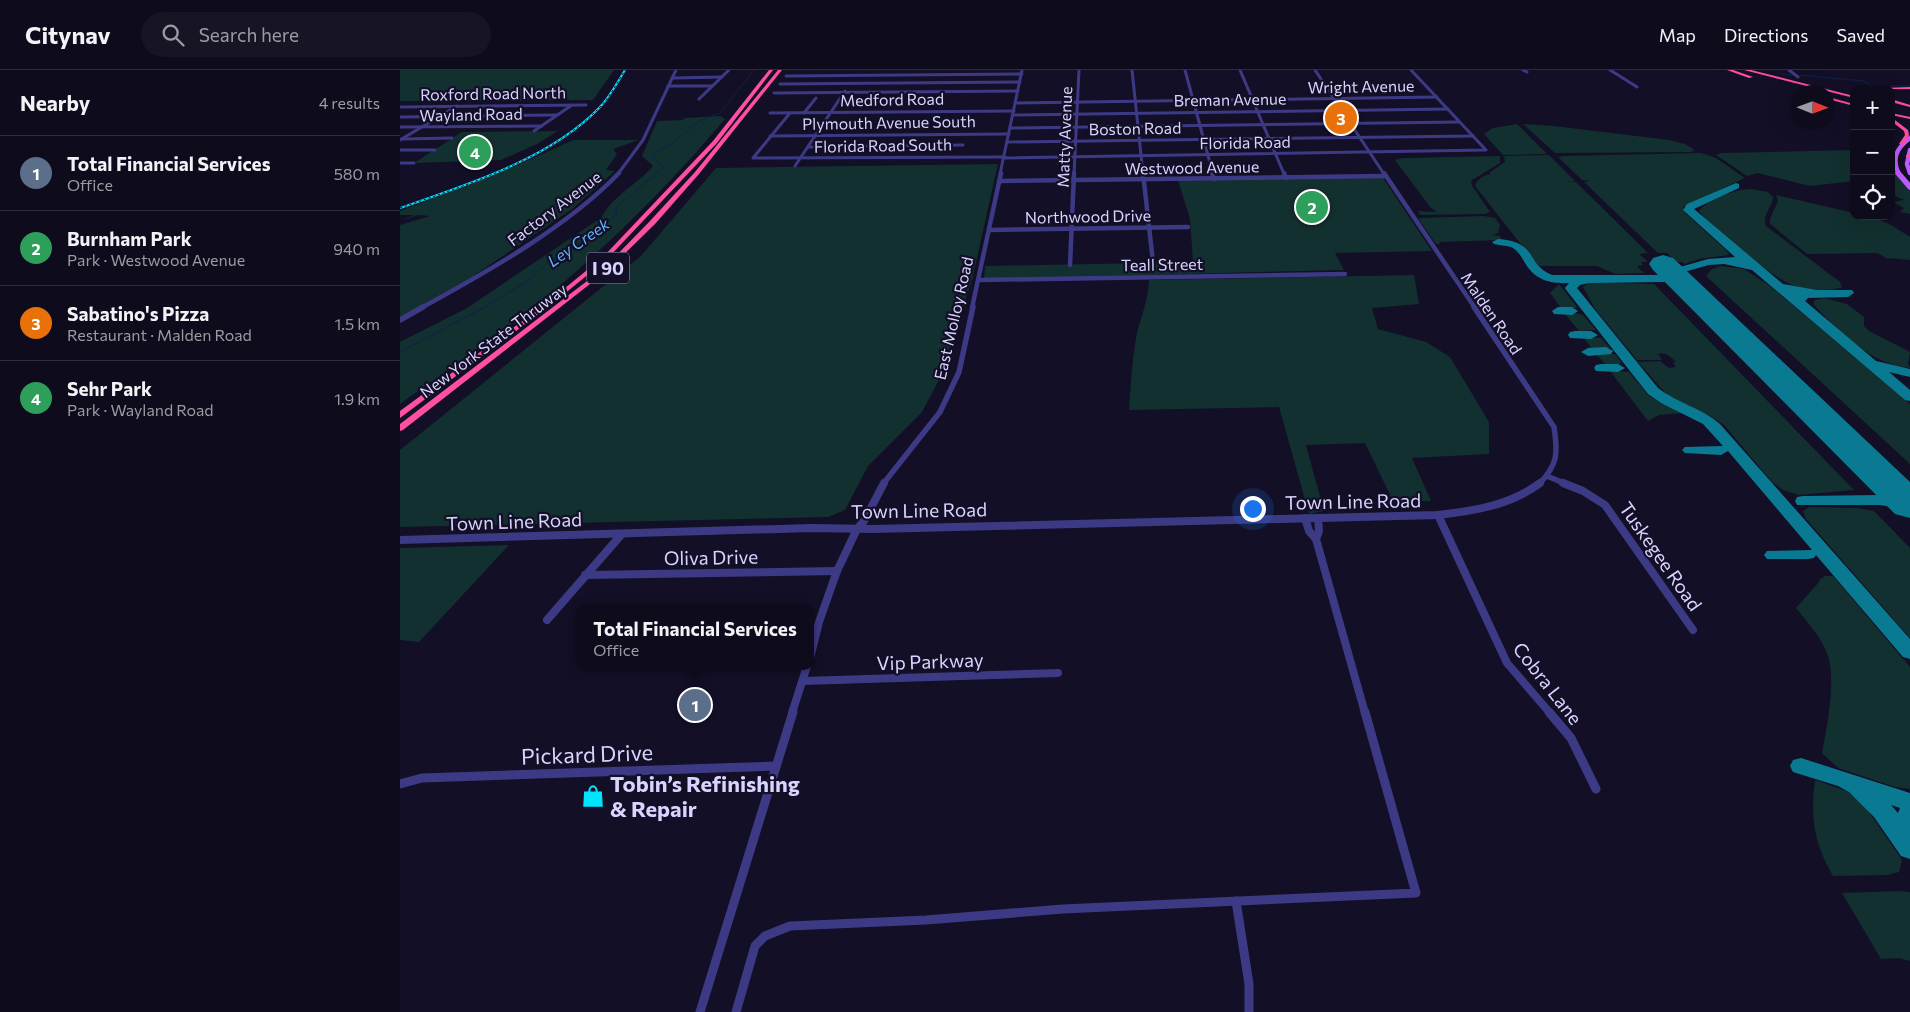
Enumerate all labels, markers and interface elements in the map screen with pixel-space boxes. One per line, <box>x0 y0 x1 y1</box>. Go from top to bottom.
search box <box>141 12 491 57</box>
text: Citynav <box>25 20 111 49</box>
icon: search <box>159 21 187 49</box>
text: Search here <box>199 23 299 46</box>
text: Map <box>1659 24 1696 46</box>
text: Directions <box>1724 24 1808 46</box>
text: Saved <box>1836 24 1885 46</box>
street label: Wright Avenue <box>1307 76 1415 96</box>
street label: Roxford Road North <box>420 82 566 104</box>
north arrow <box>1790 85 1835 130</box>
map controls <box>1850 85 1895 220</box>
button: + <box>1850 85 1895 130</box>
street label: Matty Avenue <box>1053 86 1075 188</box>
street label: Medford Road <box>840 89 944 109</box>
street label: Breman Avenue <box>1173 89 1287 109</box>
text: Nearby <box>20 90 90 115</box>
text: 4 results <box>319 93 380 112</box>
pin: 3 <box>1325 99 1357 137</box>
street label: Wayland Road <box>419 104 523 124</box>
street label: Plymouth Avenue South <box>802 111 976 133</box>
street label: Boston Road <box>1089 118 1181 138</box>
button: − <box>1850 130 1895 175</box>
street label: Florida Road <box>1199 132 1291 152</box>
pin: 4 <box>459 133 491 171</box>
street label: Florida Road South <box>814 134 952 156</box>
text: Total Financial Services <box>67 152 270 175</box>
street label: Westwood Avenue <box>1124 156 1260 178</box>
text: 1 <box>32 164 40 183</box>
text: 580 m <box>334 164 380 183</box>
street label: Factory Avenue <box>503 167 605 249</box>
text: Office <box>67 175 113 194</box>
button: locate <box>1850 175 1895 220</box>
pin: 2 <box>1296 188 1328 226</box>
street label: Northwood Drive <box>1025 205 1151 227</box>
water label: Ley Creek <box>543 214 613 270</box>
text: Burnham Park <box>67 227 192 250</box>
text: 2 <box>31 239 41 258</box>
text: 940 m <box>333 239 380 258</box>
text: Park · Westwood Avenue <box>67 250 245 269</box>
road number: I 90 <box>587 252 629 284</box>
street label: Teall Street <box>1121 254 1204 274</box>
street label: East Molloy Road <box>930 255 976 381</box>
street label: Malden Road <box>1458 268 1526 358</box>
street label: New York State Thruway <box>416 279 570 401</box>
text: Sabatino's Pizza <box>67 302 209 325</box>
text: 3 <box>31 314 41 333</box>
text: 1.5 km <box>334 314 380 333</box>
text: Restaurant · Malden Road <box>67 325 252 344</box>
text: Sehr Park <box>67 377 152 400</box>
text: 4 <box>31 389 41 408</box>
text: 1.9 km <box>334 389 380 408</box>
text: Park · Wayland Road <box>67 400 214 419</box>
street label: Town Line Road <box>1285 488 1421 514</box>
your location <box>1240 496 1266 522</box>
street label: Town Line Road <box>851 497 987 523</box>
street label: Tuskegee Road <box>1615 497 1707 615</box>
street label: Town Line Road <box>446 507 582 535</box>
street label: Oliva Drive <box>664 545 758 569</box>
popup <box>576 605 814 670</box>
text: Total Financial Services <box>593 617 797 640</box>
street label: Cobra Lane <box>1509 637 1587 729</box>
text: Office <box>593 640 639 659</box>
street label: Vip Parkway <box>876 648 984 674</box>
pin: 1 <box>679 686 711 724</box>
street label: Pickard Drive <box>520 738 654 770</box>
place label: Tobin’s Refinishing & Repair <box>610 770 800 822</box>
shop icon: Tobin’s Refinishing & Repair <box>580 783 606 809</box>

